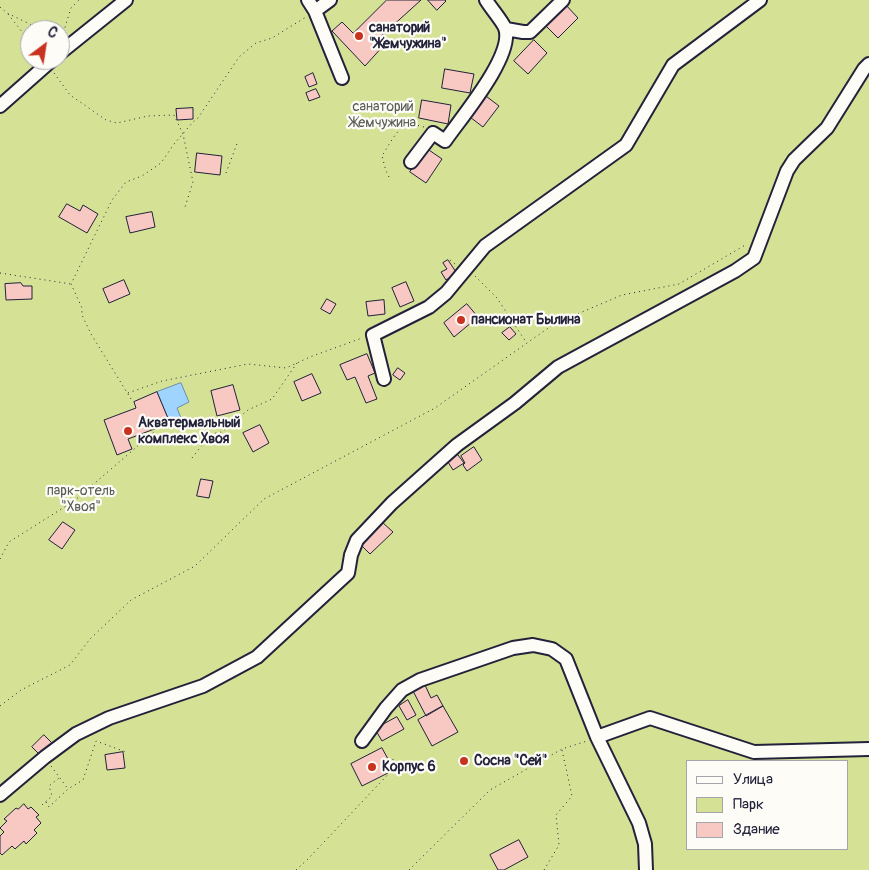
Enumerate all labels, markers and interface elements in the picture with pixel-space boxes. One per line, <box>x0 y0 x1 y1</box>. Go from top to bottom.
north arrow <box>20 20 70 70</box>
place label: санаторий "Жемчужина" <box>369 20 447 52</box>
text: С <box>44 23 61 42</box>
marker: санаторий "Жемчужина" <box>353 30 365 42</box>
park label: санаторий Жемчужина <box>350 99 416 132</box>
place label: пансионат Былина <box>471 312 581 328</box>
marker: пансионат Былина <box>455 314 467 326</box>
place label: Акватермальный комплекс Хвоя <box>138 415 240 448</box>
marker: Акватермальный комплекс Хвоя <box>122 425 134 437</box>
park label: парк-отель "Хвоя" <box>47 483 115 516</box>
place label: Сосна "Сей" <box>474 753 547 769</box>
marker: Сосна "Сей" <box>458 755 470 767</box>
place label: Корпус 6 <box>382 759 436 775</box>
legend <box>686 760 849 850</box>
marker: Корпус 6 <box>366 761 378 773</box>
text: Улица <box>733 770 773 789</box>
text: Парк <box>733 795 764 814</box>
text: Здание <box>733 820 780 839</box>

